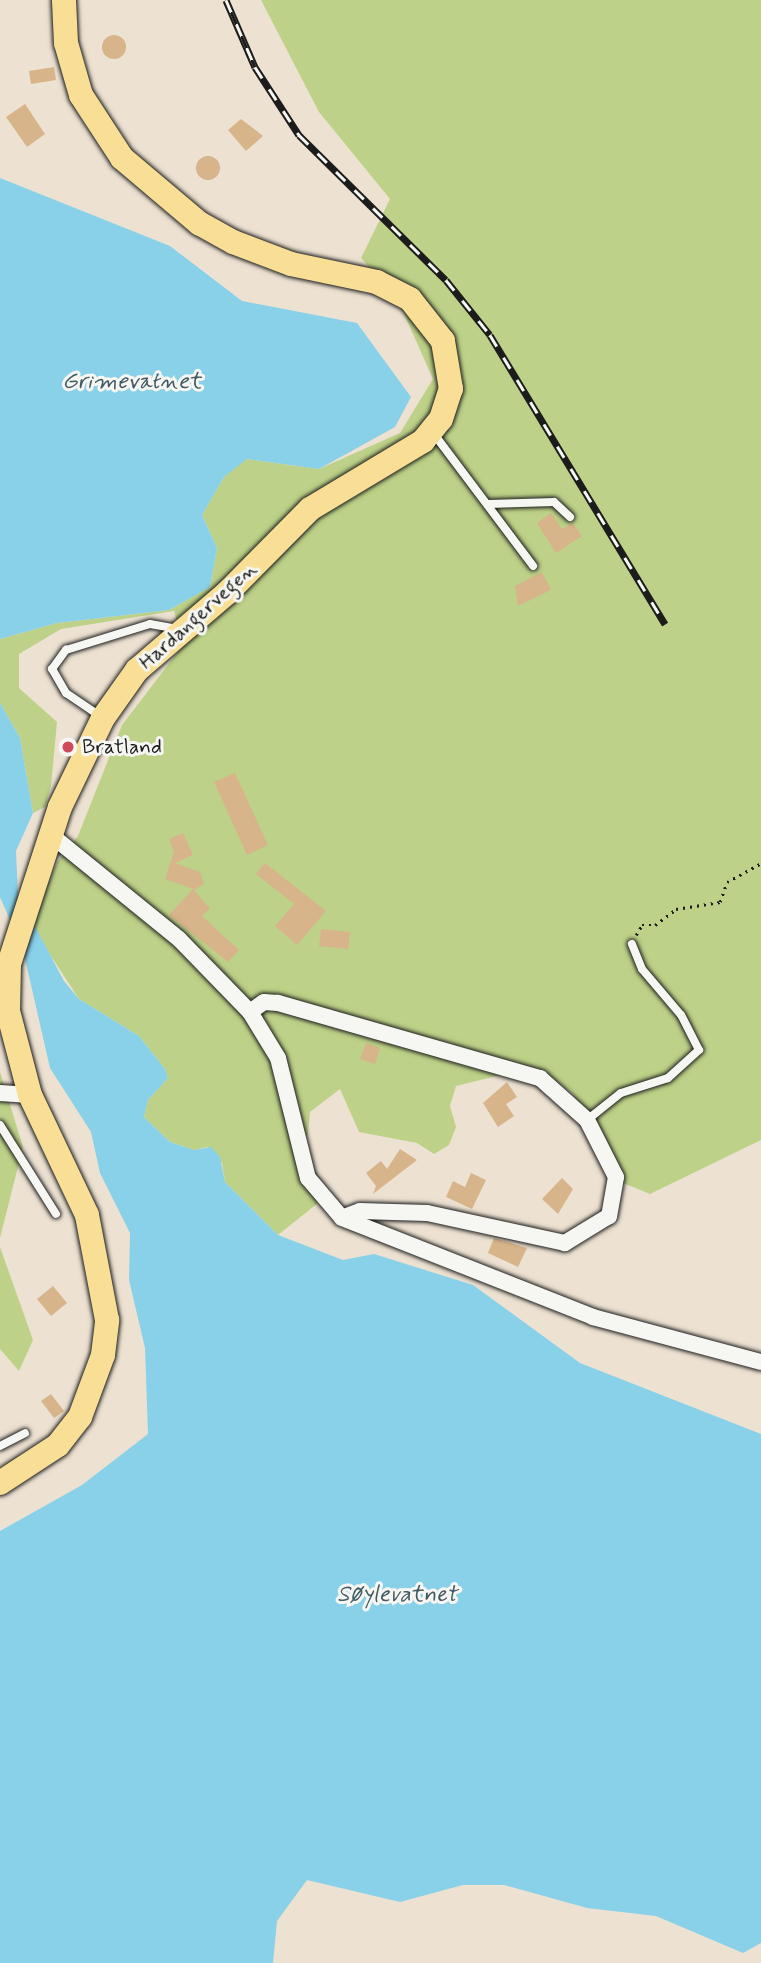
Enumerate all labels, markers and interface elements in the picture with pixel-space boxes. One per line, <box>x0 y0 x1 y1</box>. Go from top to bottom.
water label: Grimevatnet <box>62 368 202 396</box>
street label: Hardangervegen <box>134 557 262 675</box>
place label: Bratland <box>82 734 162 760</box>
marker: Bratland <box>60 739 76 755</box>
water label: Søylevatnet <box>337 1581 457 1609</box>

